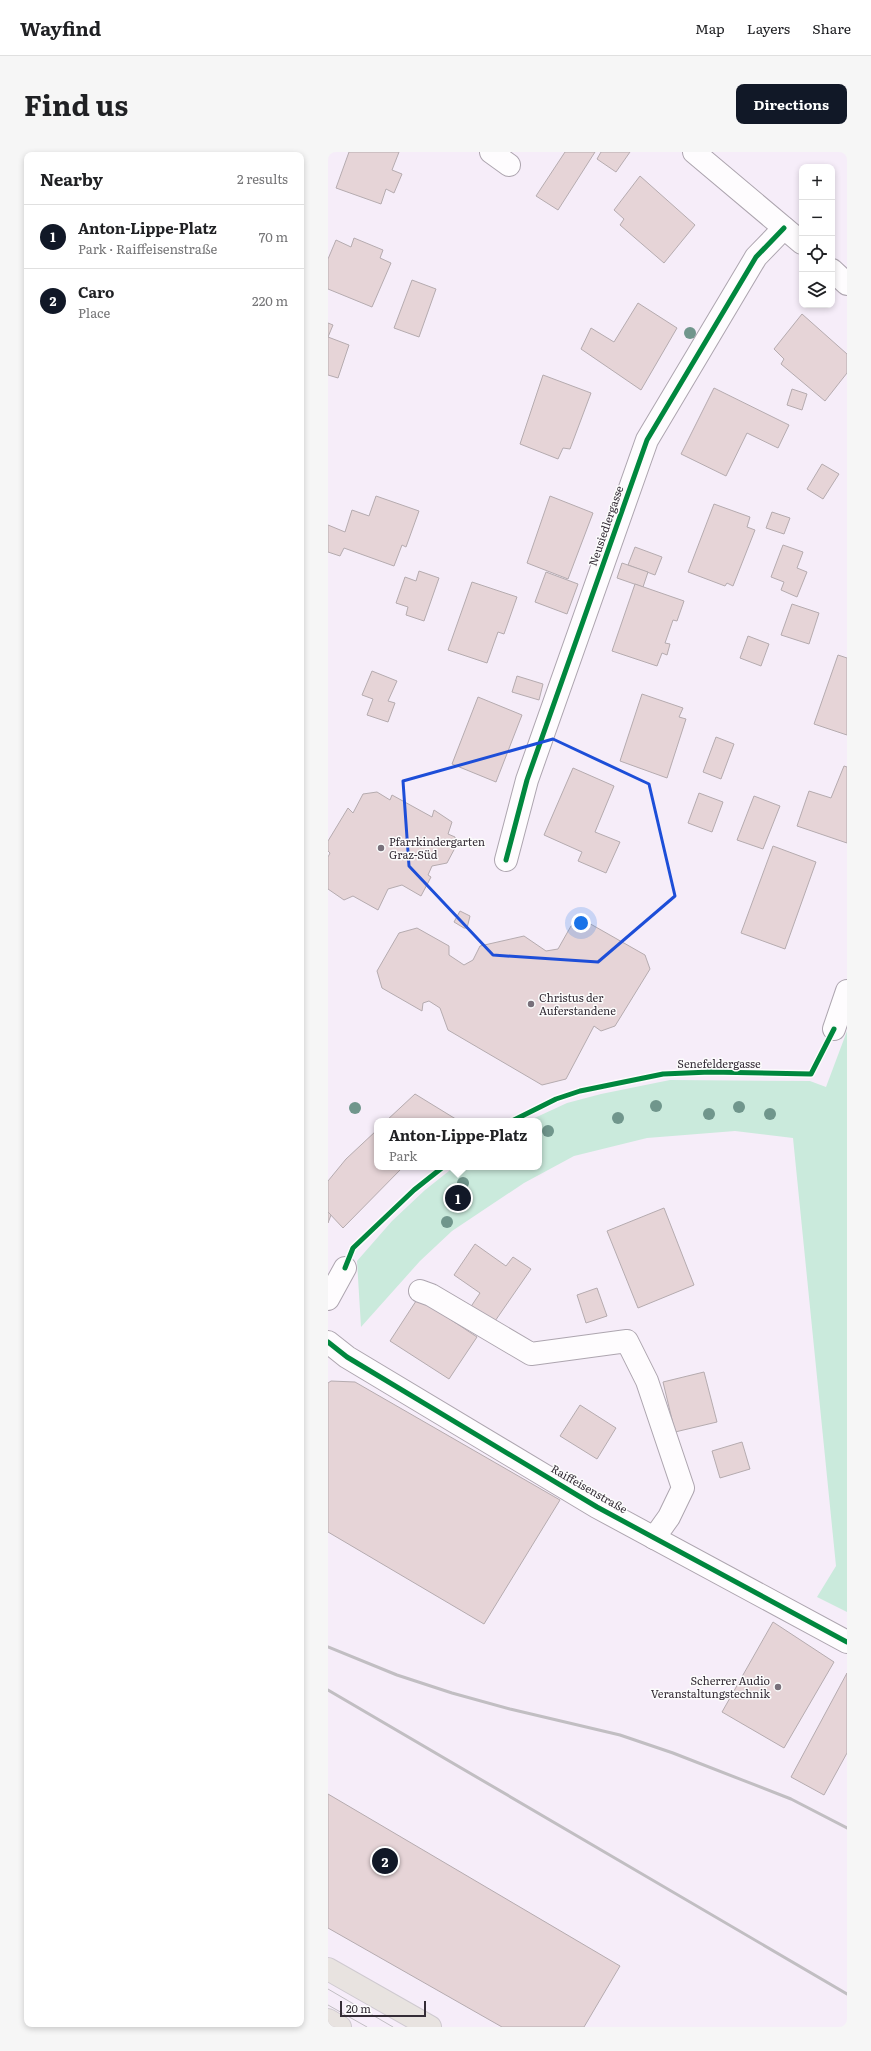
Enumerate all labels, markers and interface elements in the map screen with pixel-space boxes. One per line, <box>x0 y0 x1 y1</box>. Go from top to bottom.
text: Wayfind <box>20 14 101 42</box>
text: Map <box>695 18 725 38</box>
text: Layers <box>747 18 790 38</box>
text: Share <box>812 18 851 38</box>
text: Find us <box>24 83 128 125</box>
button: Directions <box>736 84 847 124</box>
map controls <box>799 164 835 308</box>
button: + <box>799 164 835 200</box>
text: Nearby <box>40 166 103 191</box>
text: 2 results <box>237 169 288 188</box>
button: − <box>799 200 835 236</box>
text: Anton-Lippe-Platz <box>78 216 217 239</box>
text: 1 <box>50 227 56 246</box>
text: 70 m <box>259 227 288 246</box>
button: locate <box>799 236 835 272</box>
text: Park · Raiffeisenstraße <box>78 239 217 258</box>
button: layers <box>799 272 835 308</box>
text: Caro <box>78 280 114 303</box>
text: 2 <box>50 291 56 310</box>
text: 220 m <box>252 291 288 310</box>
text: Place <box>78 303 110 322</box>
street label: Neusiedlergasse <box>584 483 626 568</box>
place label: Pfarrkindergarten Graz-Süd <box>389 833 485 862</box>
marker: Pfarrkindergarten Graz-Süd <box>376 843 386 853</box>
your location <box>571 913 591 933</box>
place label: Christus der Auferstandene <box>539 989 616 1018</box>
marker: Christus der Auferstandene <box>526 999 536 1009</box>
street label: Senefeldergasse <box>677 1055 761 1071</box>
popup <box>374 1118 542 1170</box>
text: Anton-Lippe-Platz <box>389 1123 527 1146</box>
text: Park <box>389 1146 417 1165</box>
pin: 1 <box>445 1183 471 1213</box>
street label: Raiffeisenstraße <box>548 1460 631 1517</box>
place label: Scherrer Audio Veranstaltungstechnik <box>651 1672 770 1701</box>
marker: Scherrer Audio Veranstaltungstechnik <box>773 1682 783 1692</box>
pin: 2 <box>372 1846 398 1876</box>
scale bar <box>340 1999 426 2018</box>
text: 20 m <box>346 2000 371 2016</box>

